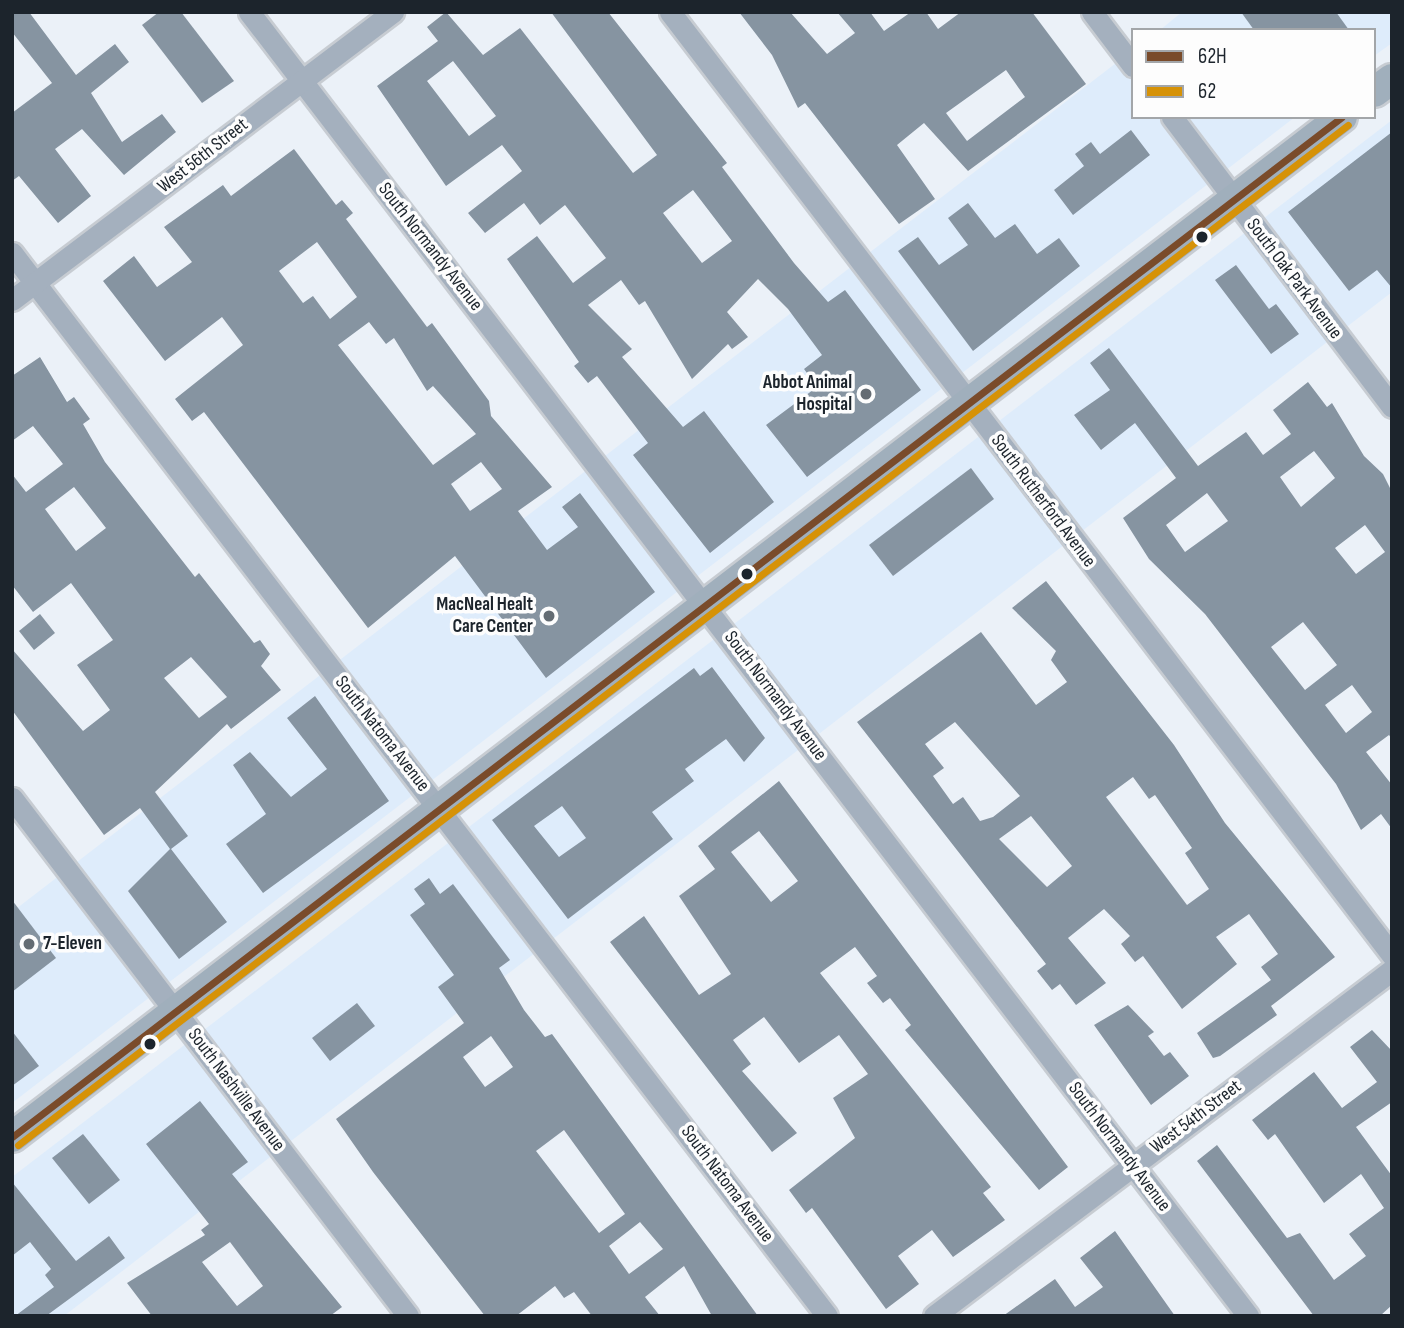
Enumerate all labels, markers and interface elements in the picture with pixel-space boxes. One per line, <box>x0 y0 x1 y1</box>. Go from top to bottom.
legend <box>1131 28 1376 119</box>
text: 62H <box>1198 44 1227 69</box>
text: 62 <box>1198 79 1216 104</box>
street label: West 56th Street <box>153 114 253 198</box>
street label: South Normandy Avenue <box>373 178 487 316</box>
street label: South Oak Park Avenue <box>1241 214 1347 344</box>
unlabelled marker <box>1195 230 1209 244</box>
place label: Abbot Animal Hospital <box>763 372 852 416</box>
marker: Abbot Animal Hospital <box>858 386 874 402</box>
street label: South Rutherford Avenue <box>986 430 1100 572</box>
unlabelled marker <box>740 567 754 581</box>
place label: MacNeal Healt Care Center <box>436 594 533 638</box>
marker: MacNeal Healt Care Center <box>539 606 559 626</box>
street label: South Normandy Avenue <box>719 627 831 765</box>
street label: South Natoma Avenue <box>330 672 434 796</box>
place label: 7-Eleven <box>43 933 102 955</box>
marker: 7-Eleven <box>21 936 37 952</box>
street label: South Nashville Avenue <box>182 1024 290 1156</box>
unlabelled marker <box>143 1037 157 1051</box>
street label: West 54th Street <box>1146 1075 1246 1159</box>
street label: South Normandy Avenue <box>1063 1078 1175 1216</box>
street label: South Natoma Avenue <box>676 1121 778 1247</box>

